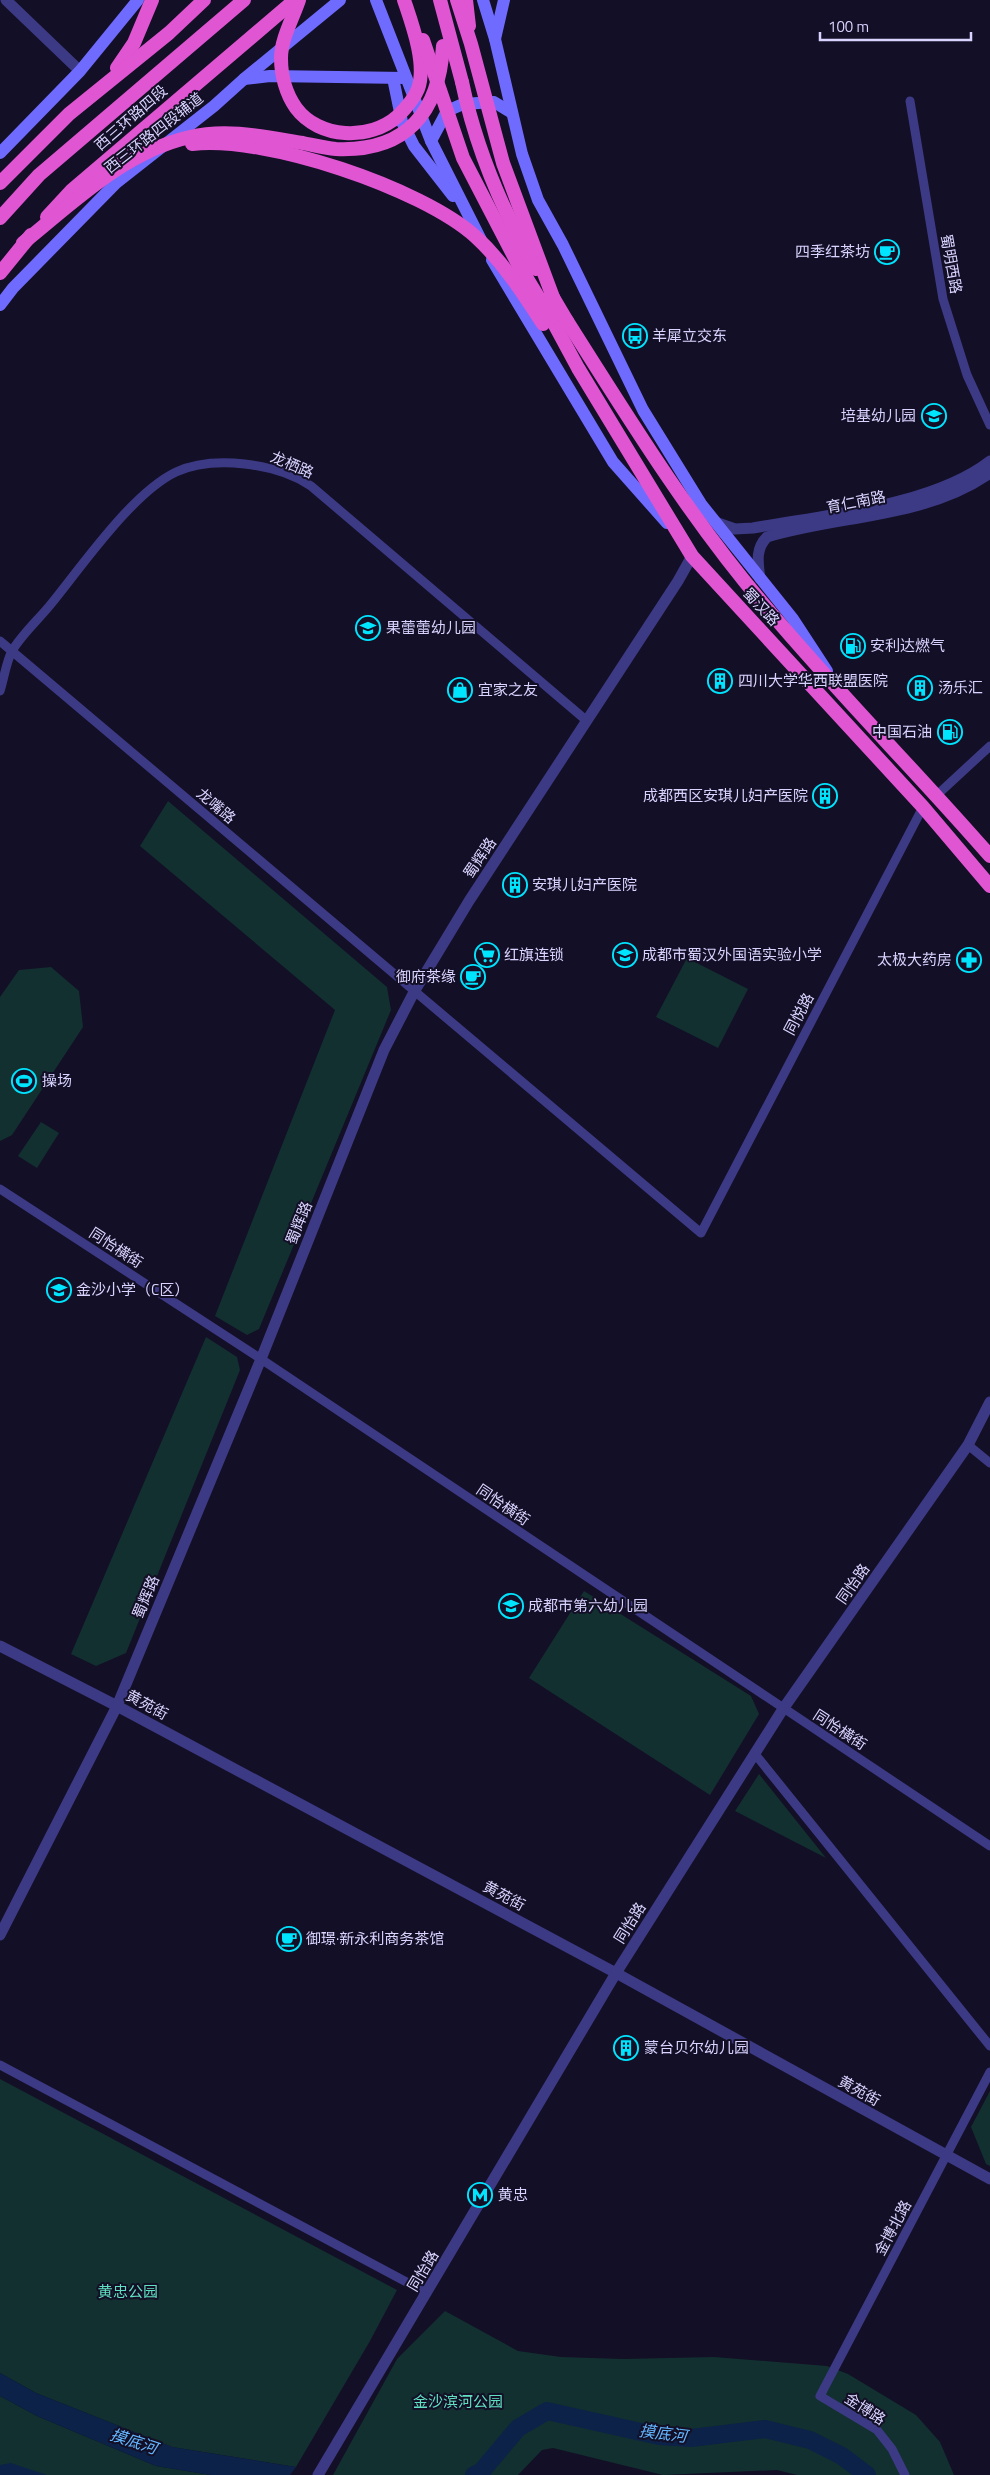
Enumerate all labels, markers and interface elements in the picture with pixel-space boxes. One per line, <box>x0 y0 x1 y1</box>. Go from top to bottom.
scale bar <box>820 10 971 42</box>
text: 100 m <box>828 15 869 38</box>
street label: 西三环路四段 <box>89 79 172 156</box>
street label: 西三环路四段辅道 <box>99 87 208 179</box>
street label: 蜀明西路 <box>935 232 968 295</box>
cafe icon: 四季红茶坊 <box>874 239 900 265</box>
place label: 四季红茶坊 <box>795 240 870 263</box>
bus stop icon: 羊犀立交东 <box>622 323 648 349</box>
place label: 羊犀立交东 <box>652 324 727 347</box>
school or university icon: 培基幼儿园 <box>921 403 947 429</box>
place label: 培基幼儿园 <box>841 404 916 427</box>
street label: 龙栖路 <box>267 445 317 484</box>
street label: 育仁南路 <box>824 484 888 519</box>
street label: 蜀汉路 <box>738 582 785 631</box>
school or university icon: 果蕾蕾幼儿园 <box>355 615 381 641</box>
place label: 果蕾蕾幼儿园 <box>386 616 476 639</box>
fuel station icon: 安利达燃气 <box>840 633 866 659</box>
place label: 安利达燃气 <box>870 634 945 657</box>
building icon: 四川大学华西联盟医院 <box>707 668 733 694</box>
place label: 四川大学华西联盟医院 <box>738 669 888 692</box>
building icon: 汤乐汇 <box>907 675 933 701</box>
place label: 汤乐汇 <box>938 676 983 699</box>
shop icon: 宜家之友 <box>447 677 473 703</box>
place label: 宜家之友 <box>478 678 538 701</box>
fuel station icon: 中国石油 <box>937 719 963 745</box>
place label: 中国石油 <box>872 720 932 743</box>
street label: 龙嘴路 <box>192 782 241 829</box>
building icon: 成都西区安琪儿妇产医院 <box>812 783 838 809</box>
place label: 成都西区安琪儿妇产医院 <box>643 784 808 807</box>
street label: 蜀辉路 <box>457 833 502 883</box>
building icon: 安琪儿妇产医院 <box>502 872 528 898</box>
place label: 安琪儿妇产医院 <box>532 873 637 896</box>
supermarket icon: 红旗连锁 <box>474 942 500 968</box>
school or university icon: 成都市蜀汉外国语实验小学 <box>612 942 638 968</box>
place label: 红旗连锁 <box>504 943 564 966</box>
place label: 成都市蜀汉外国语实验小学 <box>642 943 822 966</box>
pharmacy icon: 太极大药房 <box>956 947 982 973</box>
place label: 太极大药房 <box>877 948 952 971</box>
cafe icon: 御府茶缘 <box>460 964 486 990</box>
place label: 御府茶缘 <box>396 965 456 988</box>
street label: 同悦路 <box>778 988 819 1039</box>
sports icon: 操场 <box>11 1068 37 1094</box>
place label: 操场 <box>42 1069 72 1092</box>
street label: 蜀辉路 <box>279 1198 318 1248</box>
street label: 同怡横街 <box>85 1222 148 1274</box>
school or university icon: 金沙小学（C区） <box>46 1277 72 1303</box>
place label: 金沙小学（C区） <box>76 1278 189 1301</box>
street label: 同怡横街 <box>472 1478 535 1531</box>
street label: 同怡路 <box>830 1559 875 1609</box>
street label: 蜀辉路 <box>126 1572 165 1622</box>
school or university icon: 成都市第六幼儿园 <box>498 1593 524 1619</box>
place label: 成都市第六幼儿园 <box>528 1594 648 1617</box>
street label: 黄苑街 <box>122 1684 173 1725</box>
street label: 同怡横街 <box>809 1704 872 1756</box>
street label: 黄苑街 <box>479 1875 530 1916</box>
street label: 同怡路 <box>608 1898 651 1948</box>
cafe icon: 御璟·新永利商务茶馆 <box>276 1926 302 1952</box>
place label: 御璟·新永利商务茶馆 <box>306 1927 444 1950</box>
building icon: 蒙台贝尔幼儿园 <box>613 2035 639 2061</box>
place label: 蒙台贝尔幼儿园 <box>644 2036 749 2059</box>
street label: 黄苑街 <box>834 2070 885 2112</box>
metro station icon: 黄忠 <box>467 2182 493 2208</box>
place label: 黄忠 <box>498 2183 528 2206</box>
street label: 金博北路 <box>868 2196 917 2260</box>
street label: 同怡路 <box>401 2246 444 2296</box>
park label: 黄忠公园 <box>98 2280 158 2303</box>
street label: 金博路 <box>840 2387 890 2430</box>
park label: 金沙滨河公园 <box>413 2390 503 2413</box>
water label: 摸底河 <box>638 2418 691 2448</box>
water label: 摸底河 <box>107 2422 163 2461</box>

